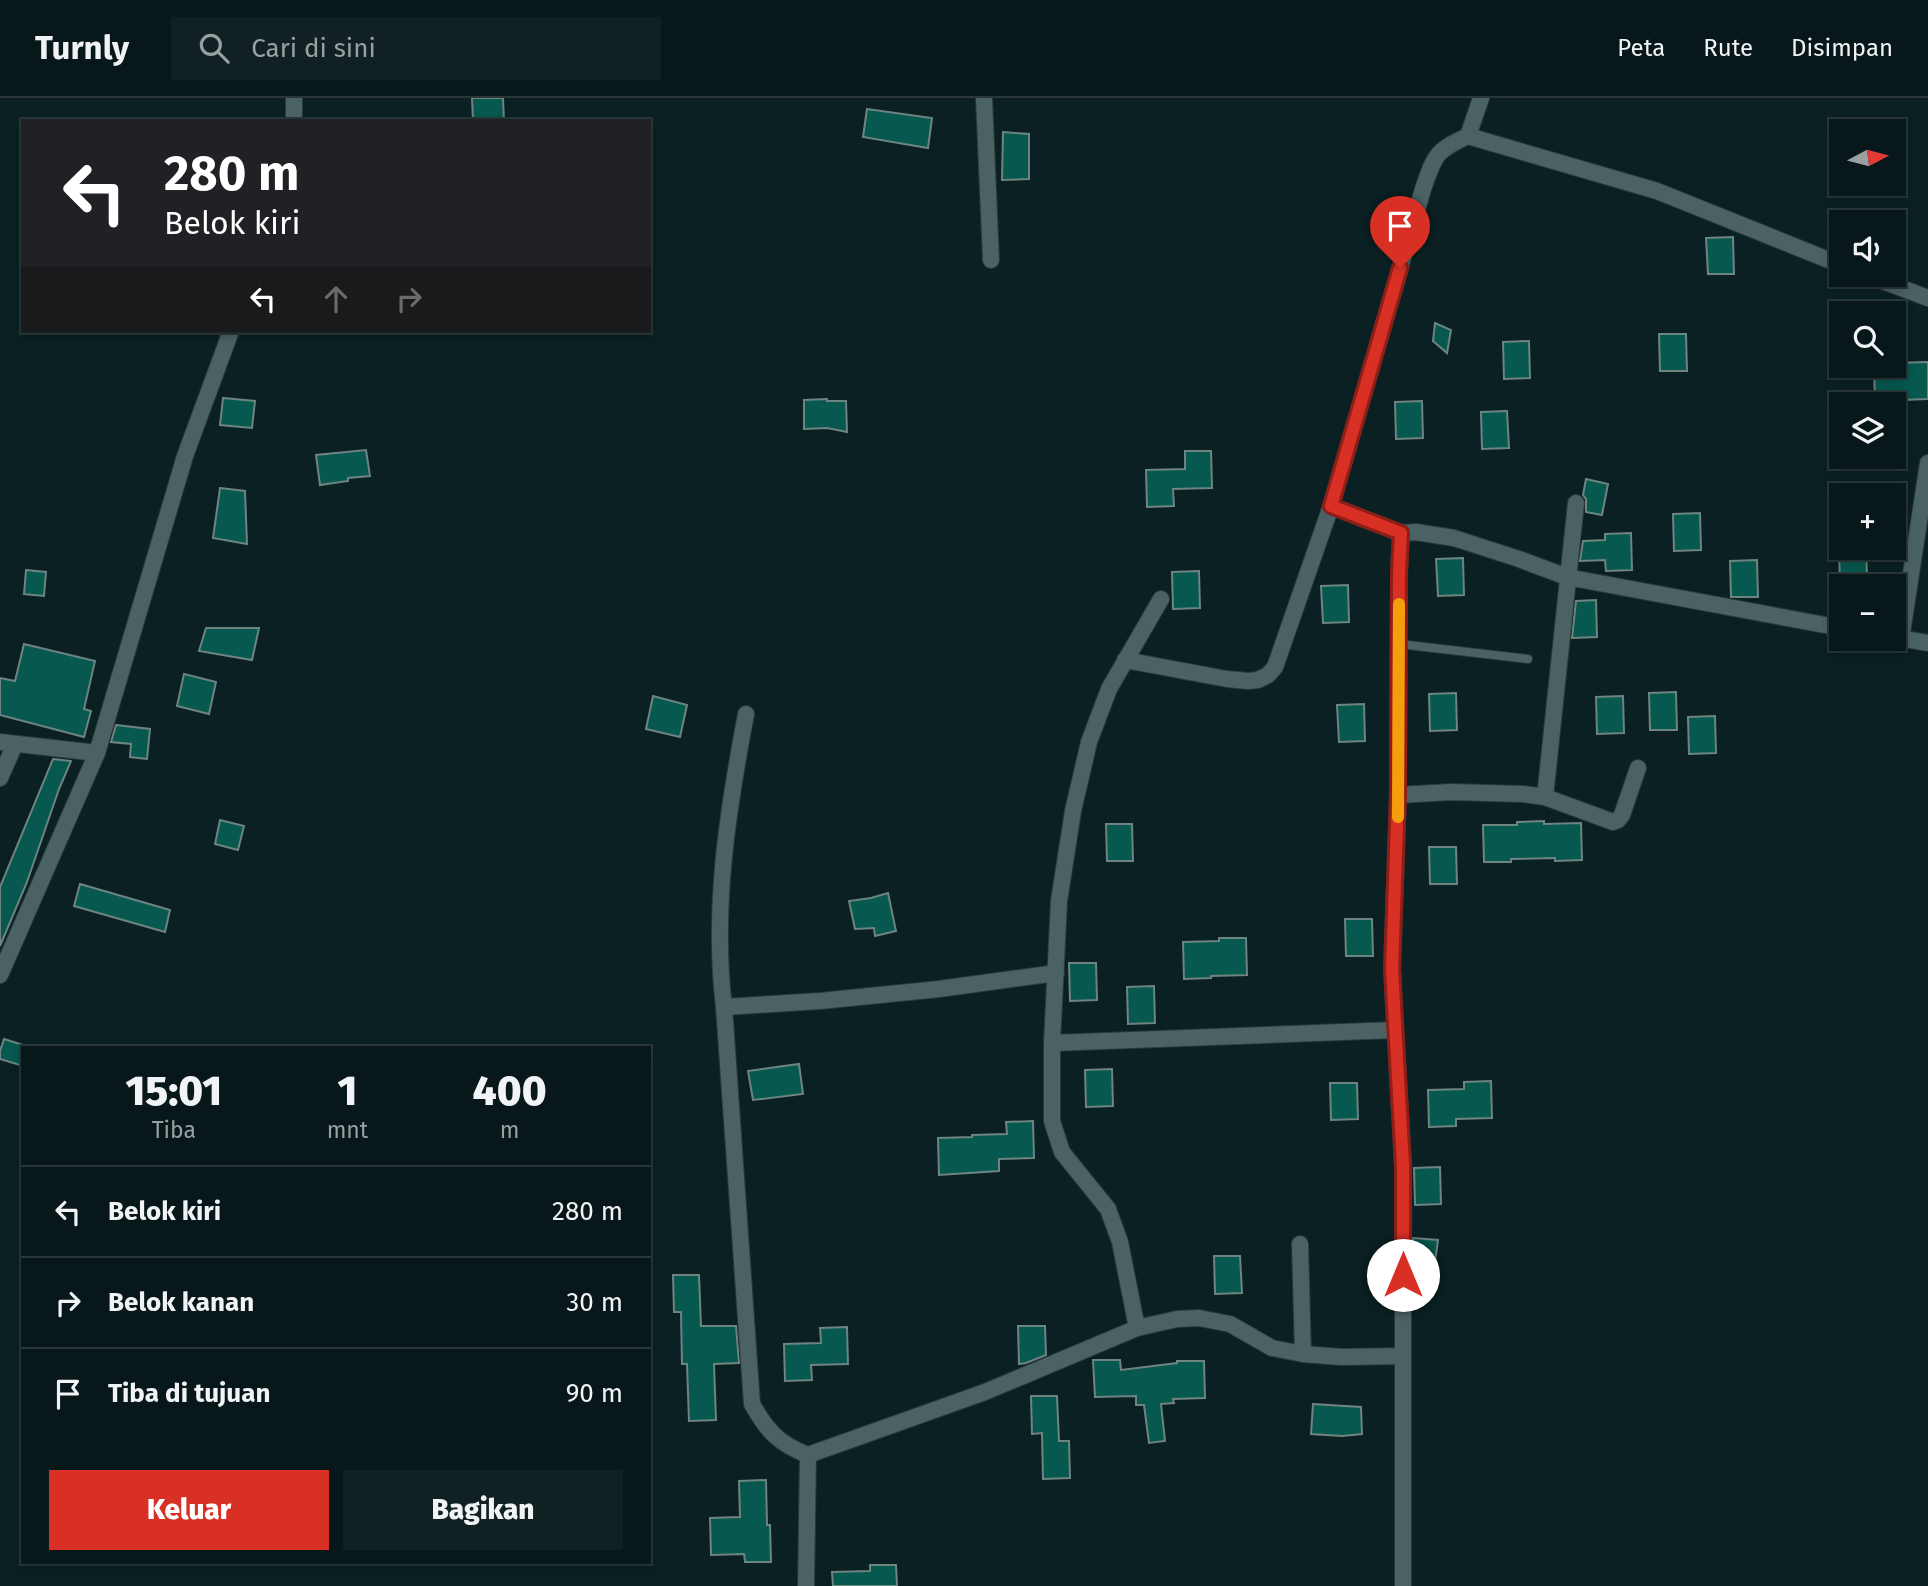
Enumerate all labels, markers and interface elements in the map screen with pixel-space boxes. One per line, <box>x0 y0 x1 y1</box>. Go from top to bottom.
search box <box>171 17 661 80</box>
text: Turnly <box>35 28 129 68</box>
icon: search <box>195 29 233 67</box>
text: Cari di sini <box>251 33 376 64</box>
text: Peta <box>1617 34 1665 62</box>
text: Rute <box>1703 34 1753 62</box>
text: Disimpan <box>1791 34 1893 62</box>
north arrow <box>1829 119 1906 196</box>
map controls <box>1829 119 1906 651</box>
text: 280 m <box>164 144 300 203</box>
icon: left <box>49 147 140 238</box>
pin <box>1370 196 1430 268</box>
text: Belok kiri <box>164 204 300 242</box>
icon: arrive <box>1381 207 1419 245</box>
button: sound <box>1829 210 1906 287</box>
icon: left <box>244 280 282 318</box>
icon: ahead <box>317 280 355 318</box>
icon: right <box>390 280 428 318</box>
button: search <box>1829 301 1906 378</box>
button: layers <box>1829 392 1906 469</box>
button: + <box>1829 483 1906 560</box>
button: − <box>1829 574 1906 651</box>
text: 15:01 <box>125 1066 222 1116</box>
text: 1 <box>337 1066 357 1116</box>
text: 400 <box>473 1066 547 1116</box>
text: Tiba <box>152 1116 196 1144</box>
text: mnt <box>327 1116 368 1144</box>
text: m <box>500 1116 519 1144</box>
icon: left <box>49 1193 87 1231</box>
text: Belok kiri <box>108 1196 221 1227</box>
text: 280 m <box>552 1196 623 1227</box>
position arrow <box>1366 1238 1440 1312</box>
icon: right <box>49 1284 87 1322</box>
text: Belok kanan <box>108 1287 254 1318</box>
text: 30 m <box>566 1287 623 1318</box>
icon: arrive <box>49 1375 87 1413</box>
text: Tiba di tujuan <box>108 1378 270 1409</box>
text: 90 m <box>566 1378 623 1409</box>
button: Keluar <box>49 1470 329 1550</box>
button: Bagikan <box>343 1470 623 1550</box>

